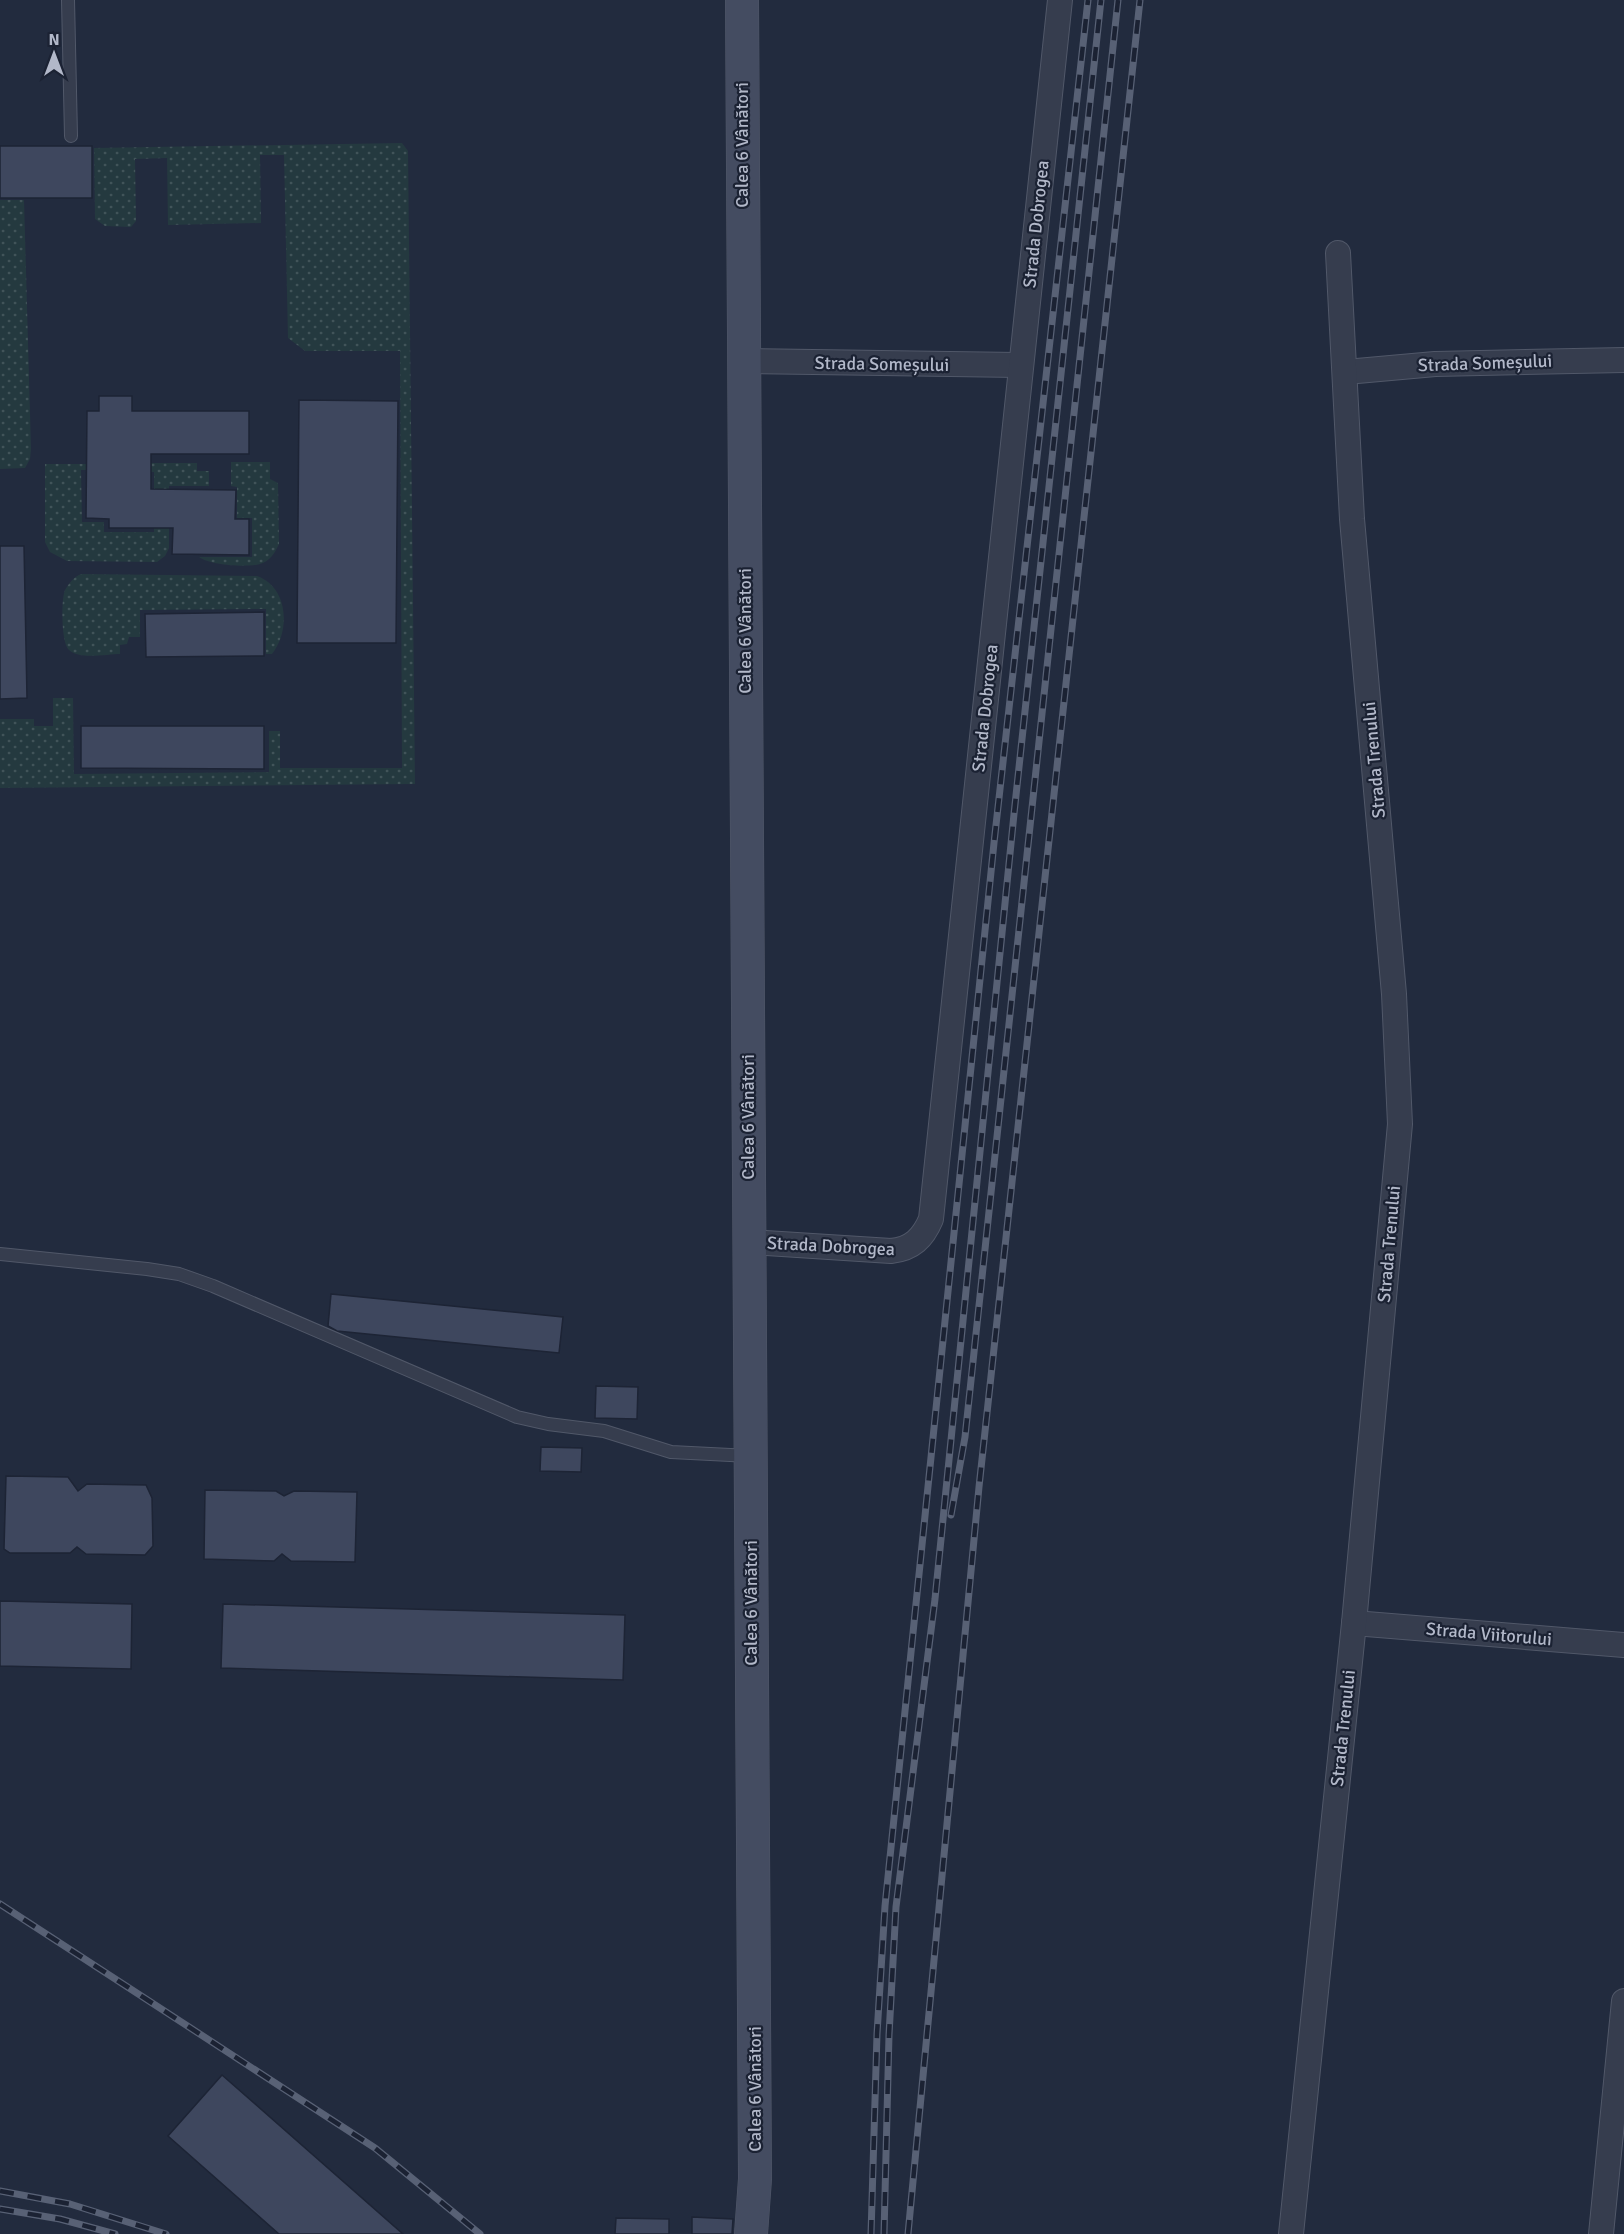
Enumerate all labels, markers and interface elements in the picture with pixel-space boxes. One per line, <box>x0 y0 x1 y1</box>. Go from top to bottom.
north arrow <box>24 24 84 84</box>
text: N <box>48 30 60 50</box>
street label: Calea 6 Vânători <box>731 82 753 208</box>
street label: Strada Dobrogea <box>1018 159 1054 289</box>
street label: Strada Someșului <box>1417 350 1553 376</box>
street label: Strada Someșului <box>814 352 950 376</box>
street label: Calea 6 Vânători <box>734 568 756 694</box>
street label: Strada Dobrogea <box>967 643 1003 773</box>
street label: Strada Trenului <box>1358 701 1390 819</box>
street label: Calea 6 Vânători <box>737 1054 759 1180</box>
street label: Strada Trenului <box>1373 1185 1405 1303</box>
street label: Strada Dobrogea <box>766 1232 896 1260</box>
street label: Calea 6 Vânători <box>740 1540 762 1666</box>
street label: Strada Viitorului <box>1425 1618 1553 1650</box>
street label: Strada Trenului <box>1326 1669 1360 1787</box>
street label: Calea 6 Vânători <box>744 2026 766 2152</box>

